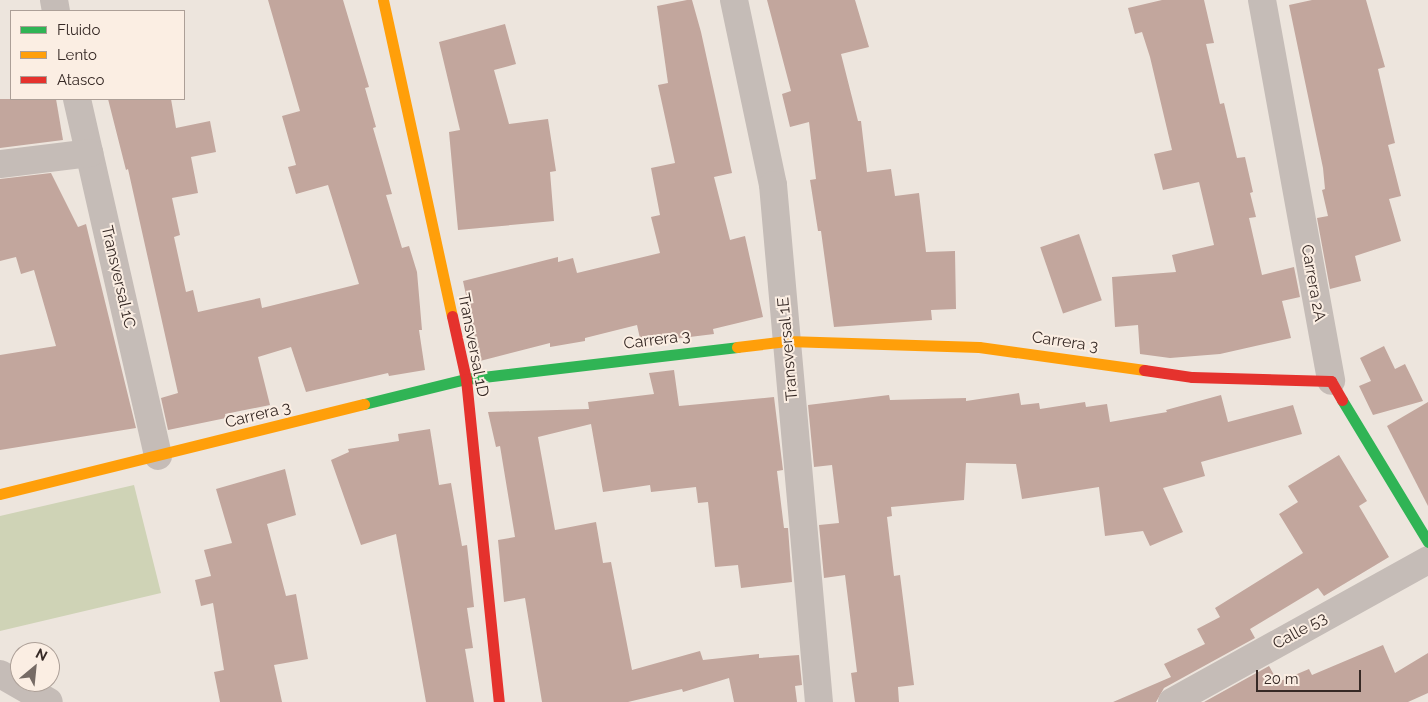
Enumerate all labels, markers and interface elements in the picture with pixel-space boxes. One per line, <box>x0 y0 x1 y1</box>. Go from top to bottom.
legend <box>10 10 185 100</box>
text: Fluido <box>57 21 100 39</box>
text: Lento <box>57 46 97 64</box>
text: Atasco <box>57 71 104 89</box>
street label: Transversal 1C <box>97 223 139 331</box>
street label: Carrera 2A <box>1297 243 1329 323</box>
street label: Transversal 1D <box>453 291 493 399</box>
street label: Transversal 1E <box>774 296 802 402</box>
street label: Carrera 3 <box>623 326 691 354</box>
street label: Carrera 3 <box>1030 328 1100 356</box>
street label: Carrera 3 <box>223 398 293 432</box>
street label: Calle 53 <box>1269 608 1331 654</box>
north arrow <box>10 642 60 692</box>
text: N <box>33 645 50 664</box>
scale bar <box>1258 660 1363 692</box>
text: 20 m <box>1264 670 1299 688</box>

